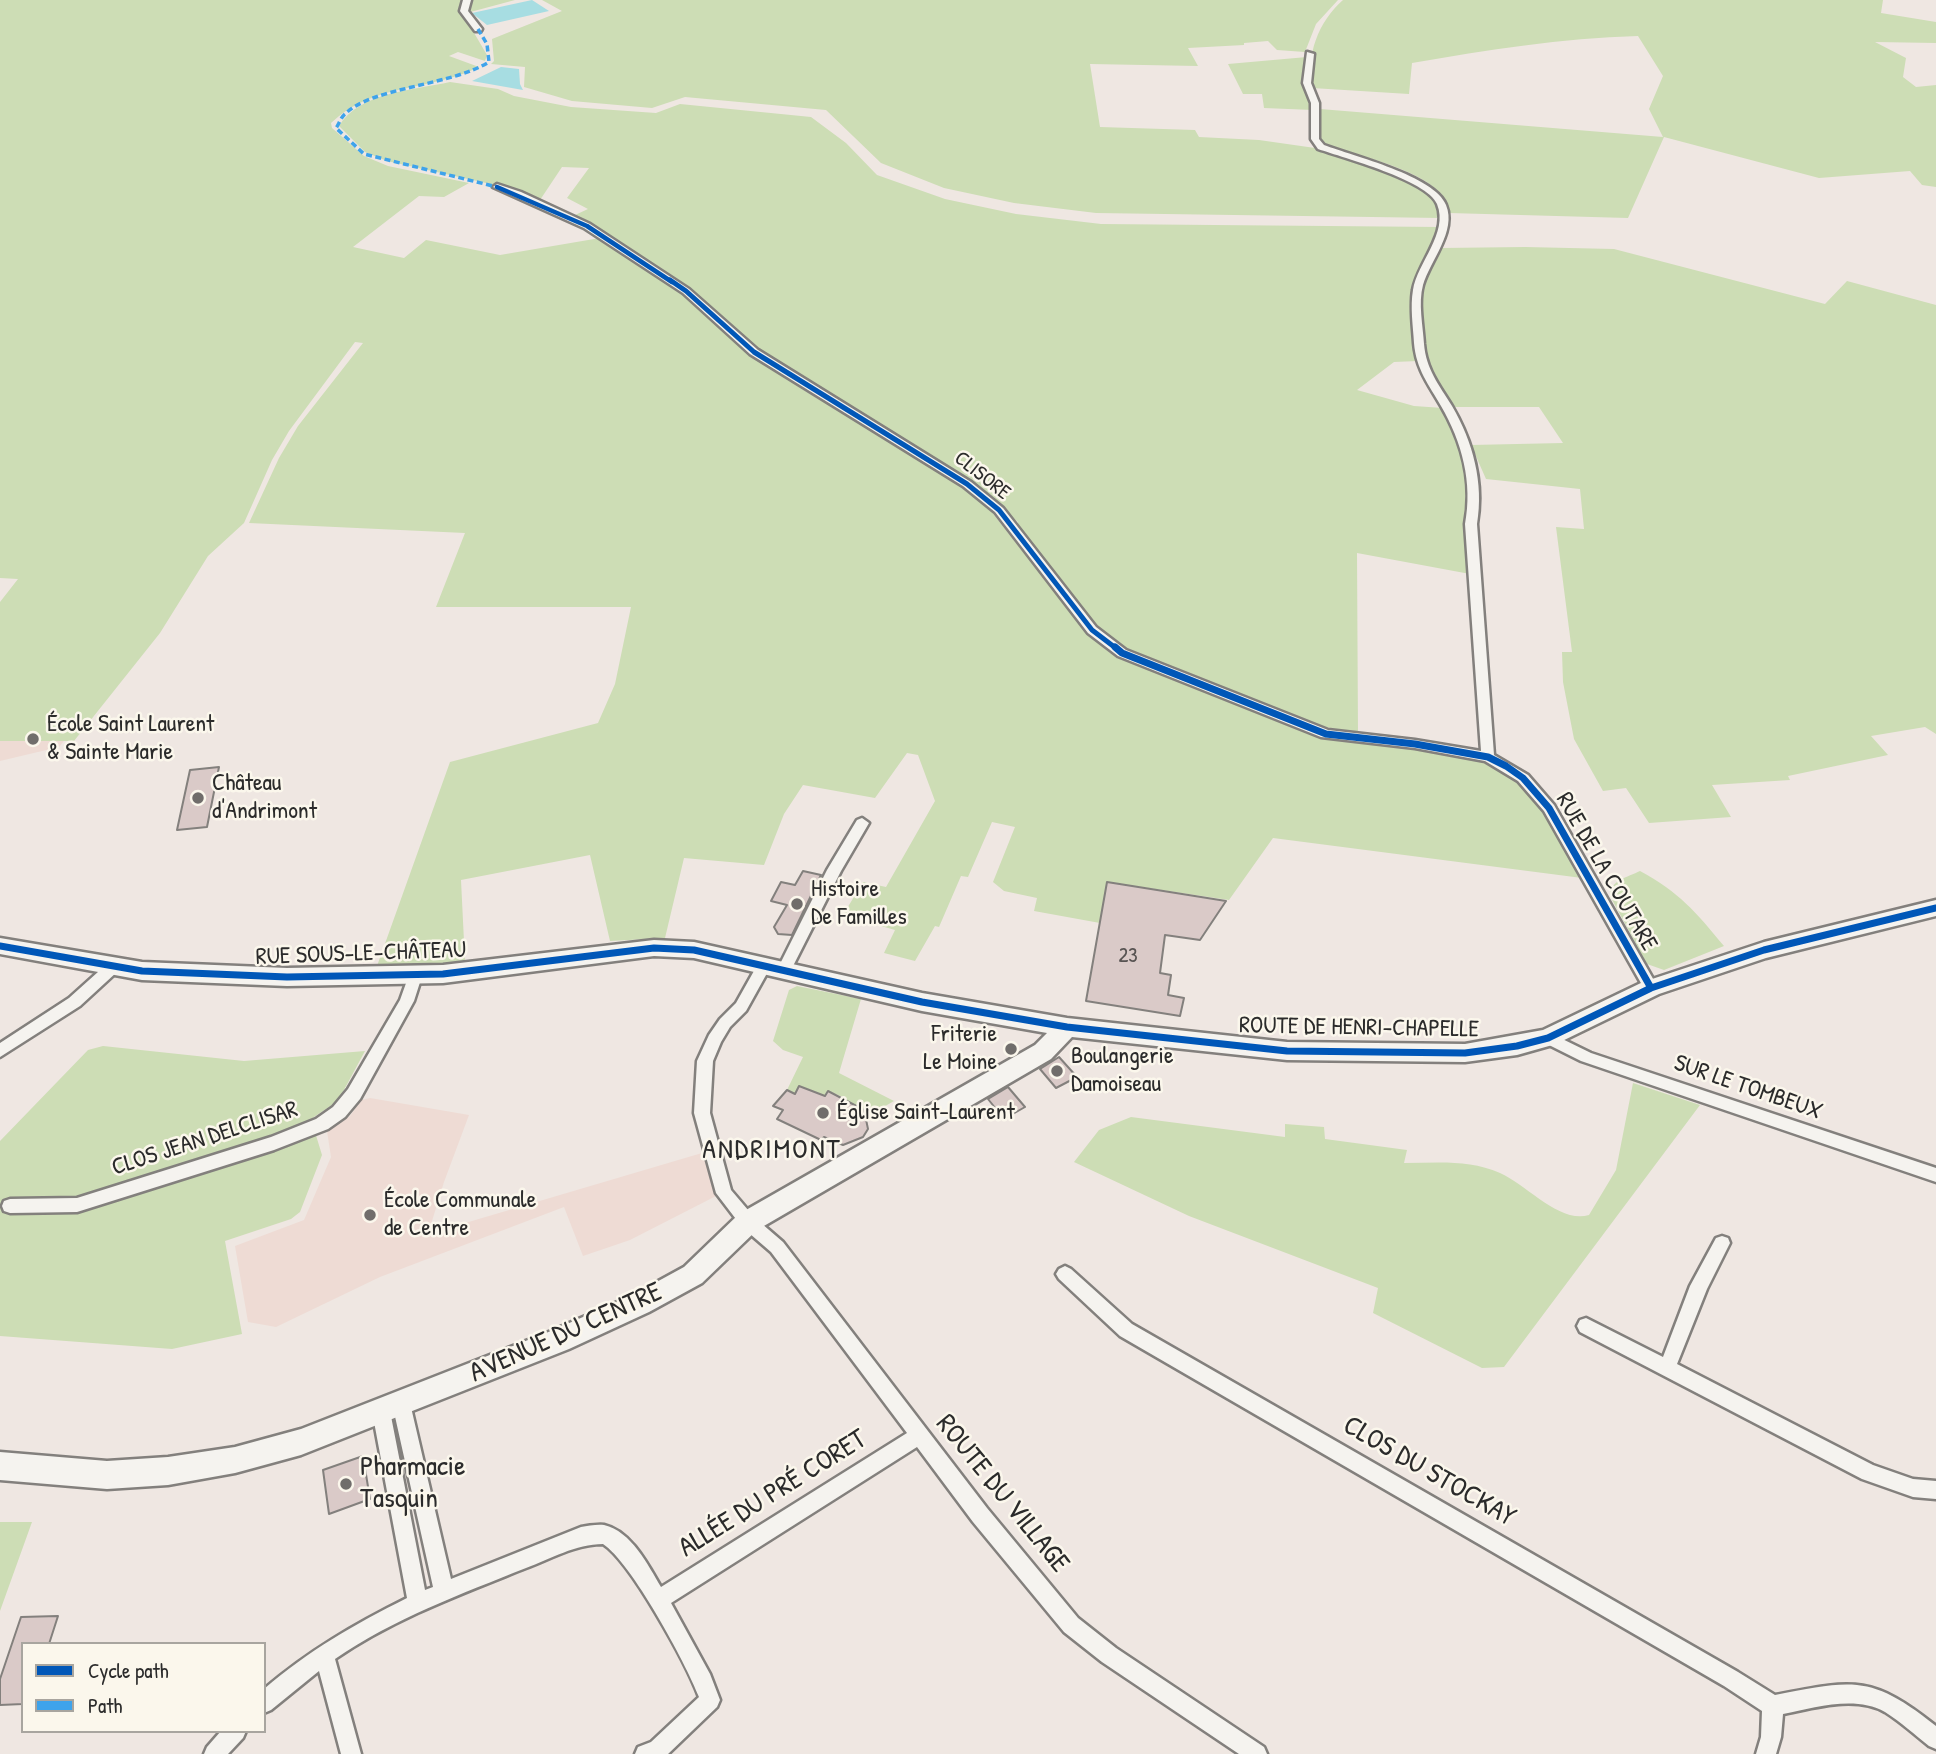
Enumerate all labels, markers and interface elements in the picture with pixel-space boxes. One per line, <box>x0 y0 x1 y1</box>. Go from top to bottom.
street label: CLISORE <box>949 446 1015 506</box>
place label: École Saint Laurent & Sainte Marie <box>47 711 214 767</box>
marker: École Saint Laurent & Sainte Marie <box>25 731 41 747</box>
place label: Château d'Andrimont <box>212 770 317 826</box>
street label: RUE DE LA COUTARE <box>1549 788 1663 956</box>
marker: Château d'Andrimont <box>190 790 206 806</box>
place label: Histoire De Familles <box>811 876 907 932</box>
marker: Histoire De Familles <box>789 896 805 912</box>
street label: RUE SOUS-LE-CHÂTEAU <box>255 936 467 972</box>
house number: 23 <box>1118 943 1138 969</box>
street label: ROUTE DE HENRI-CHAPELLE <box>1239 1012 1479 1044</box>
place label: Friterie Le Moine <box>923 1021 997 1077</box>
marker: Friterie Le Moine <box>1003 1041 1019 1057</box>
place label: Boulangerie Damoiseau <box>1071 1043 1173 1099</box>
street label: SUR LE TOMBEUX <box>1670 1049 1826 1127</box>
marker: Boulangerie Damoiseau <box>1049 1063 1065 1079</box>
street label: CLOS JEAN DELCLISAR <box>108 1095 302 1183</box>
place label: Église Saint-Laurent <box>837 1099 1015 1127</box>
marker: Église Saint-Laurent <box>815 1105 831 1121</box>
district label: ANDRIMONT <box>703 1134 841 1168</box>
place label: École Communale de Centre <box>384 1187 536 1243</box>
marker: École Communale de Centre <box>362 1207 378 1223</box>
street label: AVENUE DU CENTRE <box>465 1276 667 1390</box>
street label: ROUTE DU VILLAGE <box>928 1408 1076 1580</box>
street label: CLOS DU STOCKAY <box>1337 1409 1521 1535</box>
street label: ALLÉE DU PRÉ CORET <box>673 1423 873 1565</box>
place label: Pharmacie Tasquin <box>360 1451 465 1517</box>
marker: Pharmacie Tasquin <box>338 1476 354 1492</box>
legend <box>21 1642 266 1733</box>
text: Cycle path <box>88 1656 169 1685</box>
text: Path <box>88 1691 122 1720</box>

